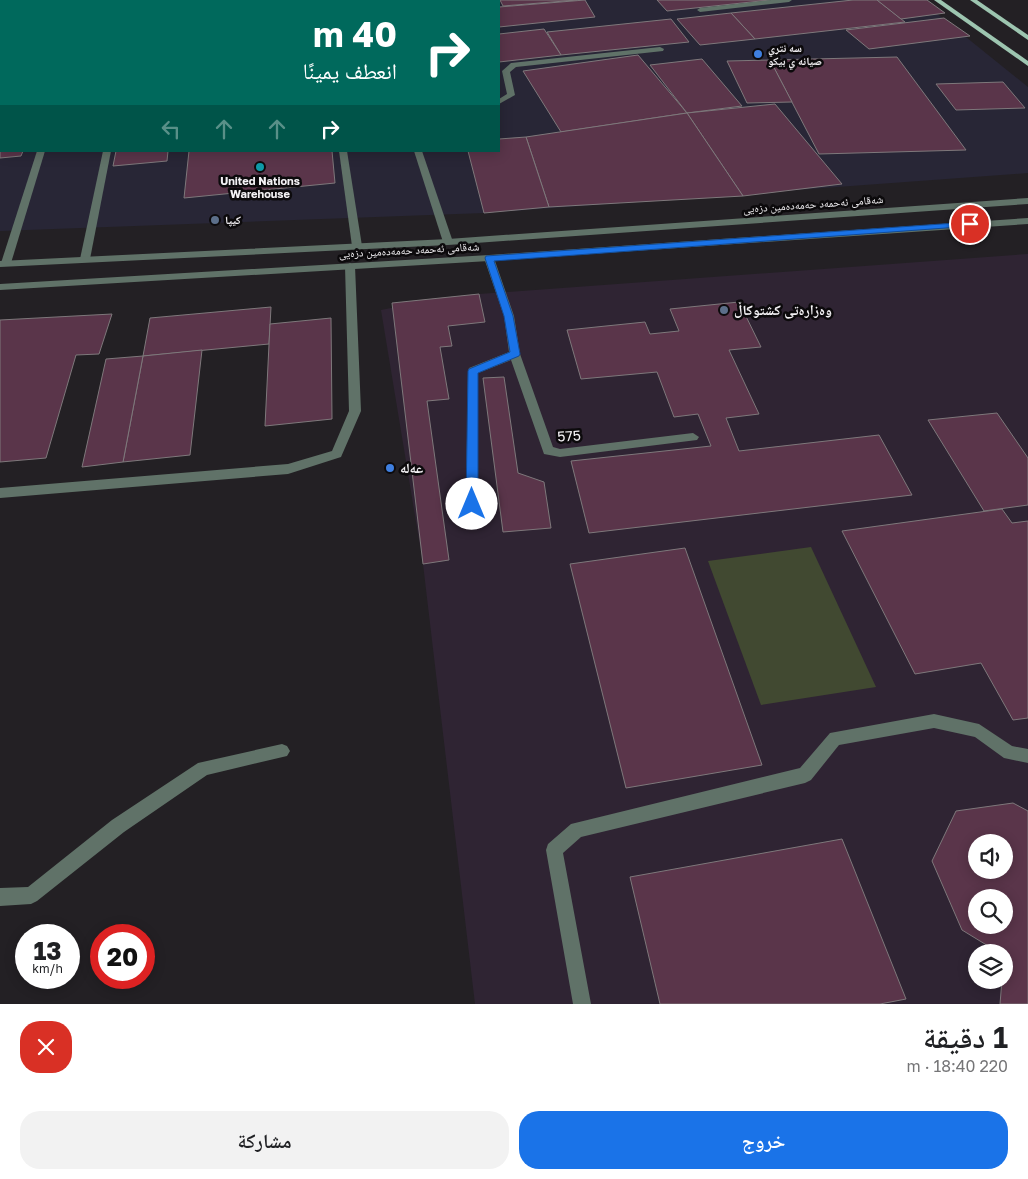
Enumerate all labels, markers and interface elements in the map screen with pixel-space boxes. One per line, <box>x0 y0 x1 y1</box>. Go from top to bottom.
text: 40 m <box>313 13 397 55</box>
icon: right <box>415 20 480 85</box>
place label: سه نتري صيانه ي بيكو <box>768 41 822 70</box>
marker: سه نتري صيانه ي بيكو <box>752 48 764 60</box>
text: انعطف يمينًا <box>303 57 397 84</box>
icon: left <box>157 115 185 143</box>
icon: ahead <box>210 115 238 143</box>
icon: ahead <box>263 115 291 143</box>
icon: right <box>316 115 344 143</box>
marker: United Nations Warehouse <box>254 161 266 173</box>
place label: United Nations Warehouse <box>220 174 300 200</box>
street label: شەقامی ئەحمەد حەمەدەمین دزەیی <box>742 192 884 216</box>
pin <box>949 203 991 245</box>
icon: arrive <box>956 210 984 238</box>
place label: كيپا <box>225 213 241 227</box>
marker: كيپا <box>209 214 221 226</box>
street label: شەقامی ئەحمەد حەمەدەمین دزەیی <box>338 239 480 261</box>
place label: وەزارەتی کشتوکاڵ <box>734 301 832 319</box>
marker: وەزارەتی کشتوکاڵ <box>718 304 730 316</box>
street label: 575 <box>557 426 581 445</box>
place label: عەلە <box>400 459 423 476</box>
marker: عەلە <box>384 462 396 474</box>
position arrow <box>445 477 497 529</box>
map controls <box>968 834 1013 989</box>
button: sound <box>968 834 1013 879</box>
button: search <box>968 889 1013 934</box>
speed limit sign: 20 <box>90 924 155 989</box>
text: 13 <box>33 935 62 966</box>
button: layers <box>968 944 1013 989</box>
text: km/h <box>32 961 63 976</box>
text: 1 دقيقة <box>923 1019 1008 1055</box>
button: close <box>20 1021 72 1073</box>
text: 220 m · 18:40 <box>907 1056 1008 1076</box>
button: مشاركة <box>20 1111 509 1169</box>
button: خروج <box>519 1111 1008 1169</box>

